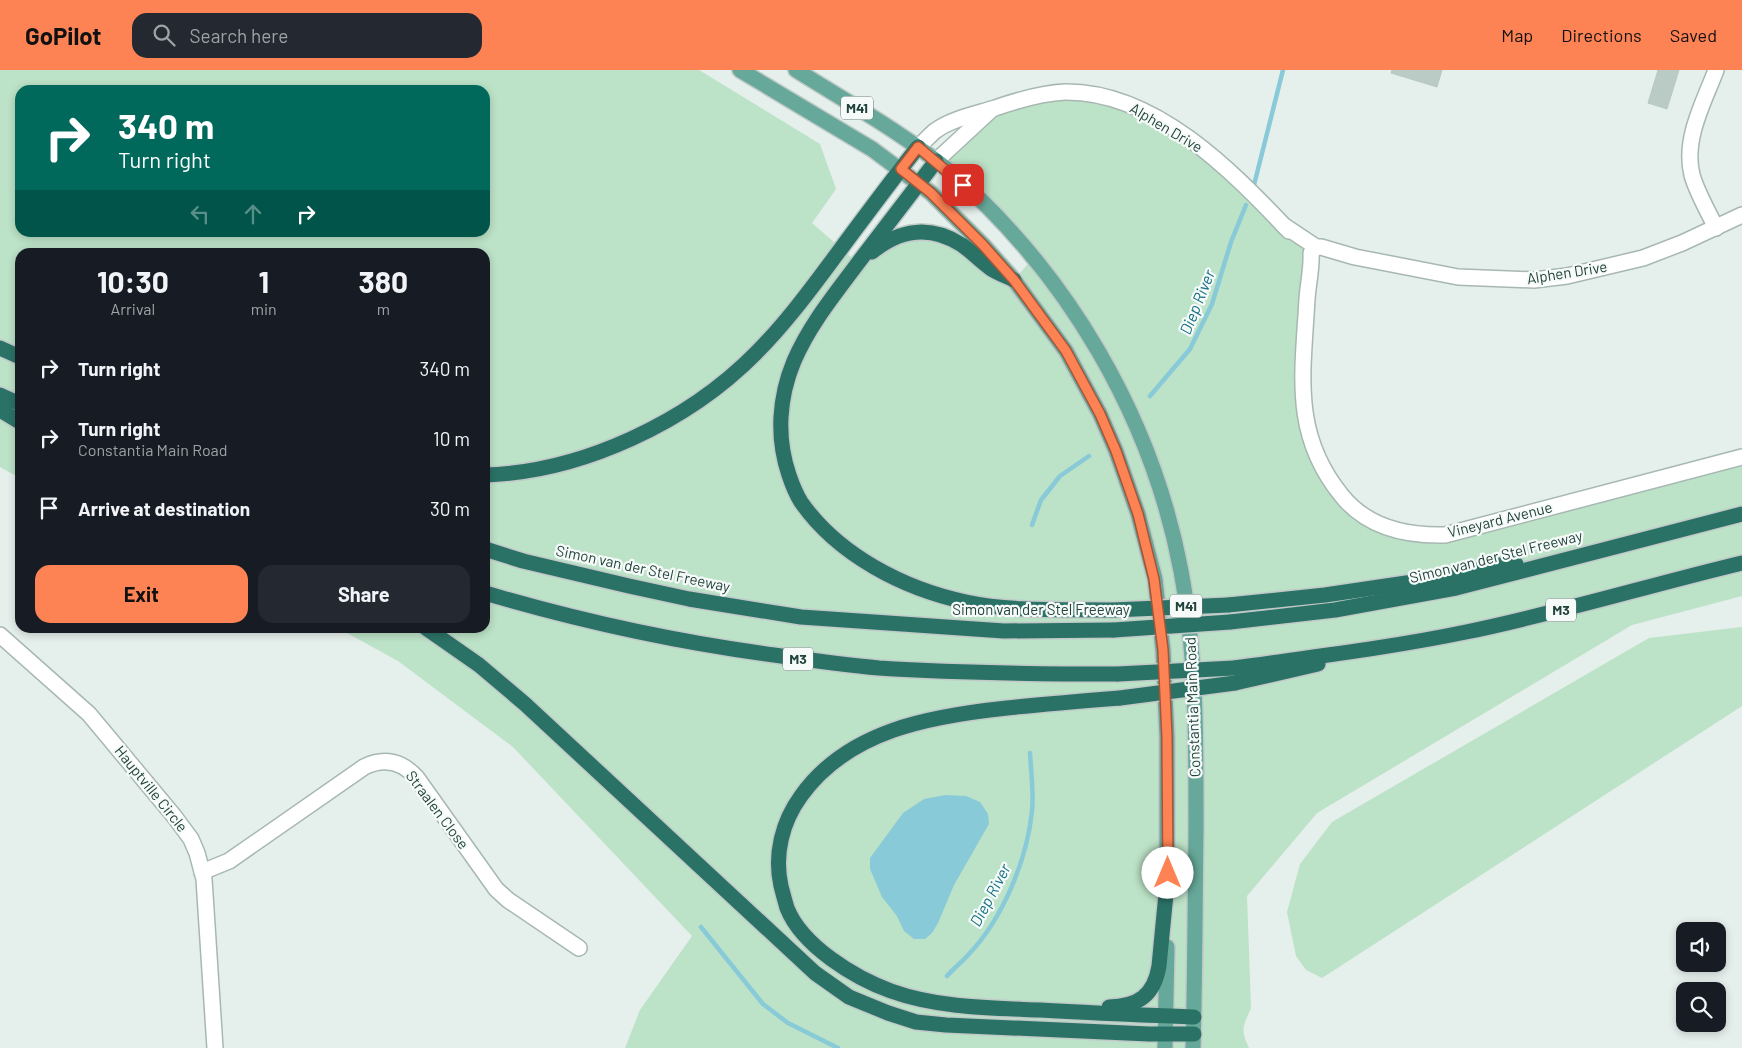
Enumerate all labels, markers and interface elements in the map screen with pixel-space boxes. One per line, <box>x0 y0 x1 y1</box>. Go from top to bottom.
search box <box>132 13 482 58</box>
text: GoPilot <box>25 21 102 50</box>
icon: search <box>150 21 178 49</box>
text: Search here <box>190 24 288 47</box>
text: Map <box>1501 24 1533 46</box>
text: Directions <box>1561 24 1642 46</box>
text: Saved <box>1670 24 1717 46</box>
road number: M41 <box>841 96 873 119</box>
street label: Alphen Drive <box>1127 98 1206 156</box>
text: 340 m <box>118 104 214 146</box>
icon: right <box>35 105 100 170</box>
text: Turn right <box>118 146 211 172</box>
pin <box>942 164 984 206</box>
icon: arrive <box>949 171 977 199</box>
icon: left <box>186 200 214 228</box>
icon: ahead <box>239 200 267 228</box>
icon: right <box>292 200 320 228</box>
street label: Alphen Drive <box>1525 257 1608 287</box>
text: 10:30 <box>97 263 169 299</box>
text: 1 <box>258 263 269 299</box>
text: 380 <box>359 263 408 299</box>
water label: Diep River <box>1175 265 1219 337</box>
text: Arrival <box>111 299 155 318</box>
text: min <box>251 299 277 318</box>
text: m <box>377 299 390 318</box>
icon: right <box>35 354 63 382</box>
text: Turn right <box>78 357 160 380</box>
text: 340 m <box>419 357 470 380</box>
text: Turn right <box>78 417 160 440</box>
icon: right <box>35 424 63 452</box>
text: 10 m <box>433 427 470 450</box>
text: Constantia Main Road <box>78 440 228 459</box>
icon: arrive <box>35 494 63 522</box>
text: Arrive at destination <box>78 497 250 520</box>
text: 30 m <box>430 497 470 520</box>
street label: Vineyard Avenue <box>1446 497 1554 541</box>
street label: Simon van der Stel Freeway <box>1407 526 1584 586</box>
street label: Simon van der Stel Freeway <box>554 541 732 595</box>
button: Exit <box>35 565 248 623</box>
button: Share <box>258 565 470 623</box>
road number: M41 <box>1170 594 1202 618</box>
road number: M3 <box>1546 598 1576 622</box>
street label: Simon van der Stel Freeway <box>952 600 1130 618</box>
street label: Constantia Main Road <box>1181 637 1203 777</box>
road number: M3 <box>783 648 813 670</box>
street label: Hauptville Circle <box>112 742 192 835</box>
street label: Straalen Close <box>402 767 473 852</box>
position arrow <box>1141 846 1193 898</box>
water label: Diep River <box>965 859 1015 929</box>
map controls <box>1676 922 1726 1032</box>
button: sound <box>1676 922 1726 972</box>
button: search <box>1676 982 1726 1032</box>

